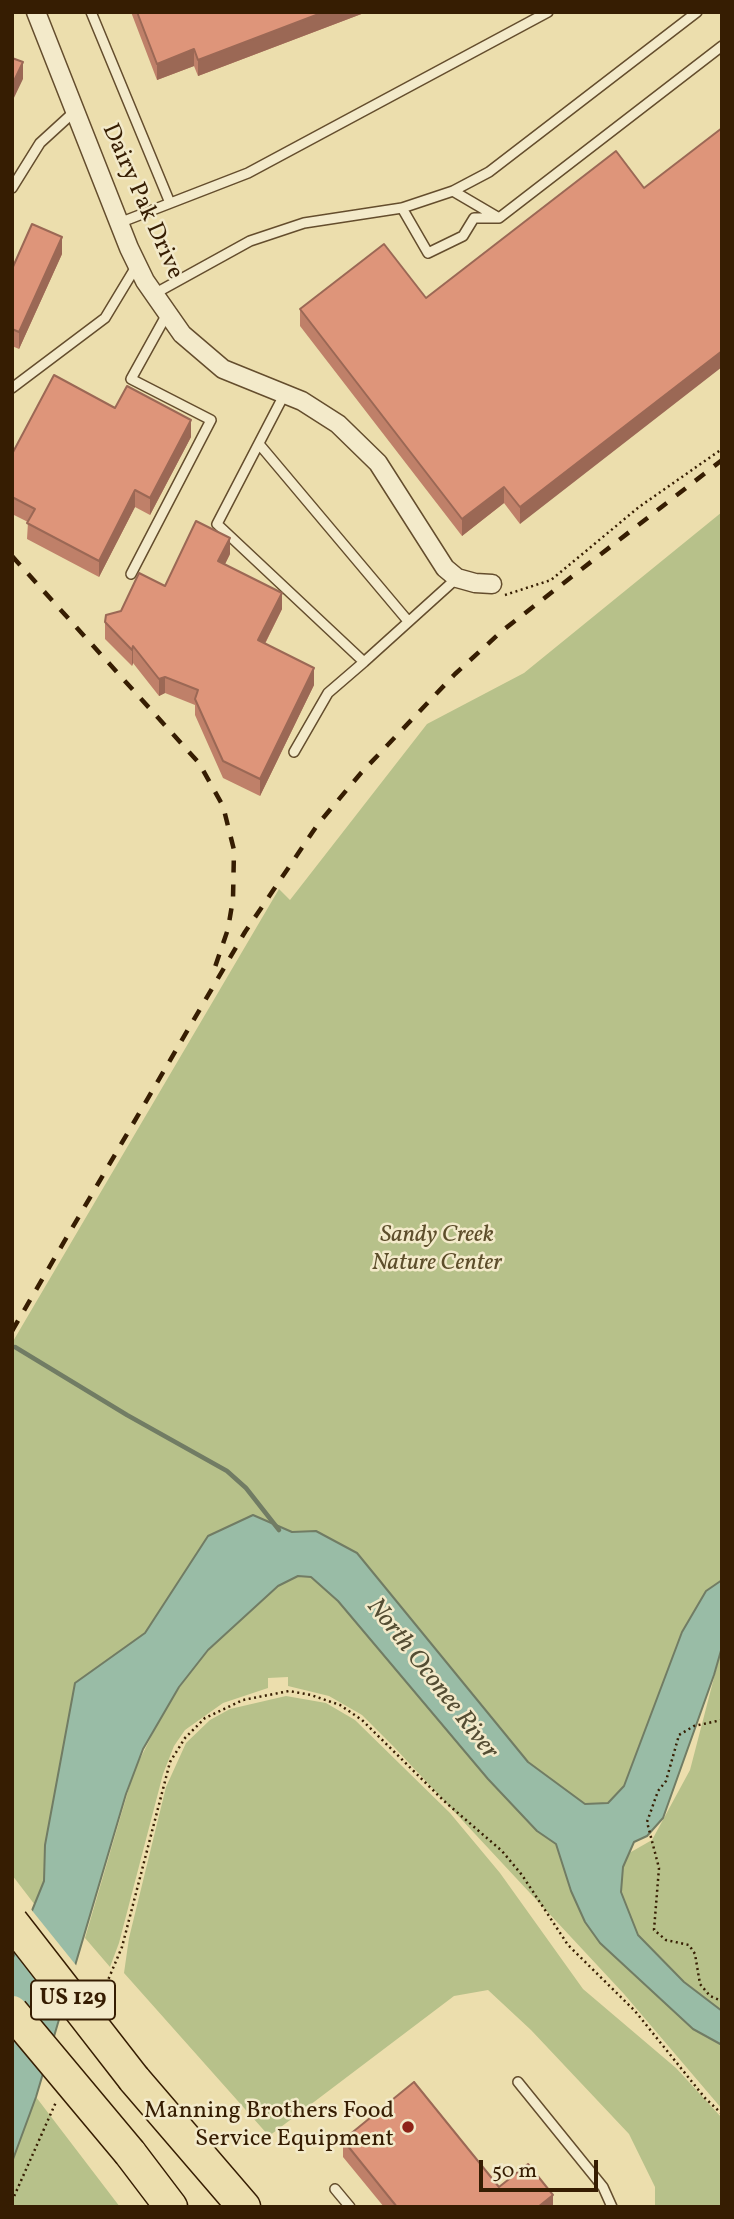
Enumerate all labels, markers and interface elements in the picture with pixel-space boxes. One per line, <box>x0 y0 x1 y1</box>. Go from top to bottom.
street label: Dairy Pak Drive <box>94 120 188 284</box>
park label: Sandy Creek Nature Center <box>372 1223 502 1279</box>
water label: North Oconee River <box>358 1593 504 1767</box>
road number: US 129 <box>31 1980 115 2020</box>
place label: Manning Brothers Food Service Equipment <box>144 2099 394 2155</box>
marker: Manning Brothers Food Service Equipment <box>400 2119 416 2135</box>
scale bar <box>482 2146 601 2190</box>
text: 50 m <box>492 2157 537 2186</box>

